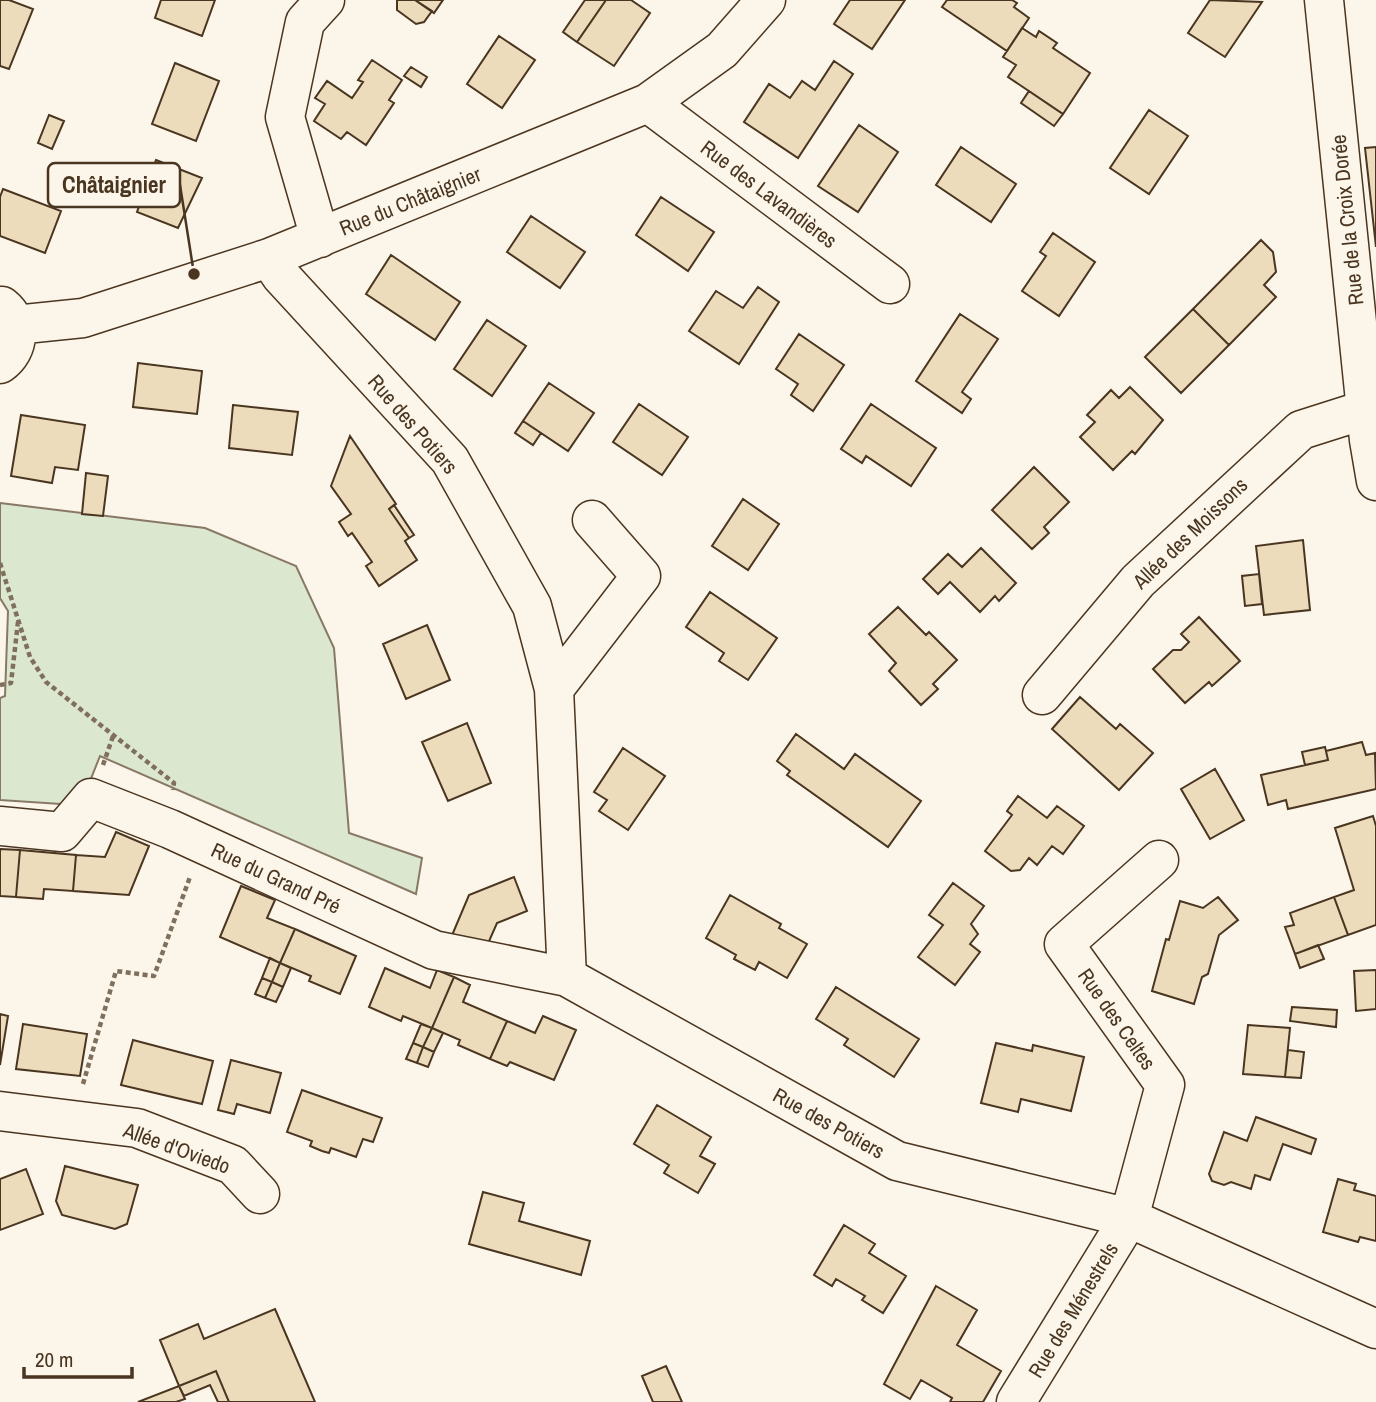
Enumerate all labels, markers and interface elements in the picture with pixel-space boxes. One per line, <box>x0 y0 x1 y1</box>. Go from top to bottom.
street label: Rue des Lavandières <box>695 133 843 255</box>
street label: Rue de la Croix Dorée <box>1324 133 1370 307</box>
street label: Rue du Châtaignier <box>335 159 485 243</box>
callout: Châtaignier <box>48 163 180 207</box>
text: Châtaignier <box>62 169 167 200</box>
street label: Rue des Potiers <box>362 368 464 480</box>
street label: Allée des Moissons <box>1126 471 1254 596</box>
street label: Rue du Grand Pré <box>207 835 345 921</box>
street label: Rue des Celtes <box>1071 962 1163 1076</box>
street label: Rue des Potiers <box>768 1080 890 1166</box>
street label: Allée d'Oviedo <box>119 1115 234 1181</box>
street label: Rue des Ménestrels <box>1021 1237 1125 1383</box>
scale bar <box>24 1336 133 1380</box>
text: 20 m <box>35 1345 73 1374</box>

